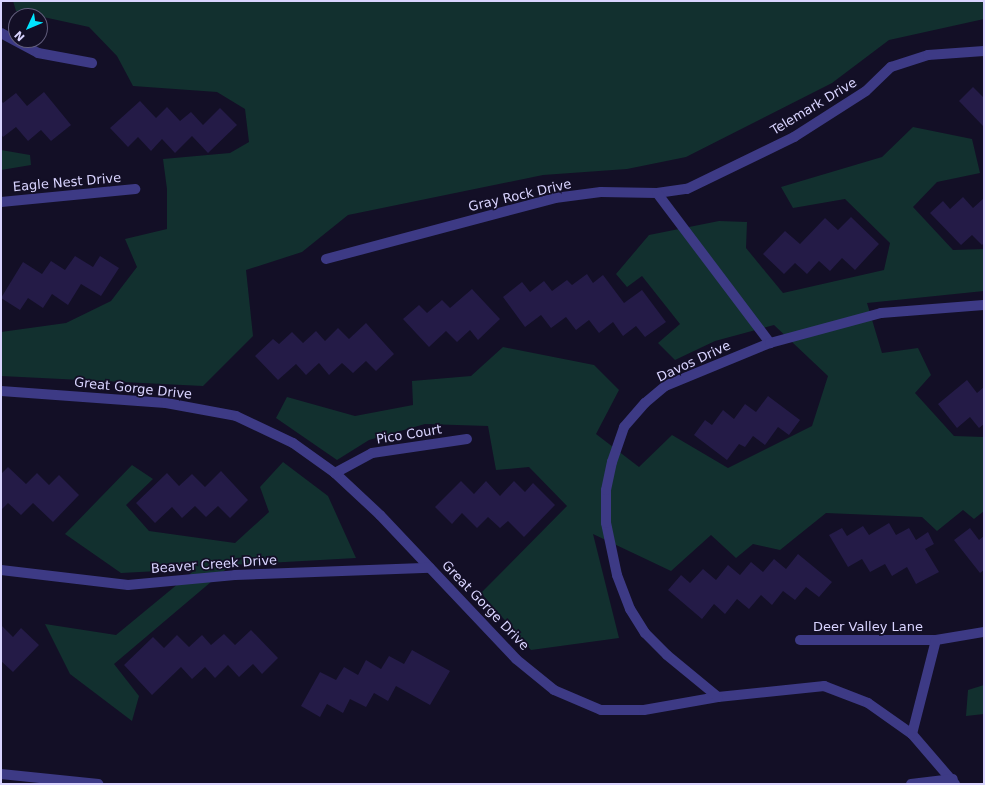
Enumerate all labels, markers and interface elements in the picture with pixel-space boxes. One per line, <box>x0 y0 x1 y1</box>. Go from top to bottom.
north arrow <box>8 8 48 48</box>
text: N <box>12 28 28 44</box>
street label: Telemark Drive <box>768 75 860 139</box>
street label: Eagle Nest Drive <box>12 170 122 196</box>
street label: Gray Rock Drive <box>467 177 573 215</box>
street label: Davos Drive <box>655 338 733 386</box>
street label: Great Gorge Drive <box>73 375 193 403</box>
street label: Pico Court <box>375 422 443 448</box>
street label: Beaver Creek Drive <box>150 553 278 577</box>
street label: Great Gorge Drive <box>438 558 532 654</box>
street label: Deer Valley Lane <box>813 619 923 635</box>

